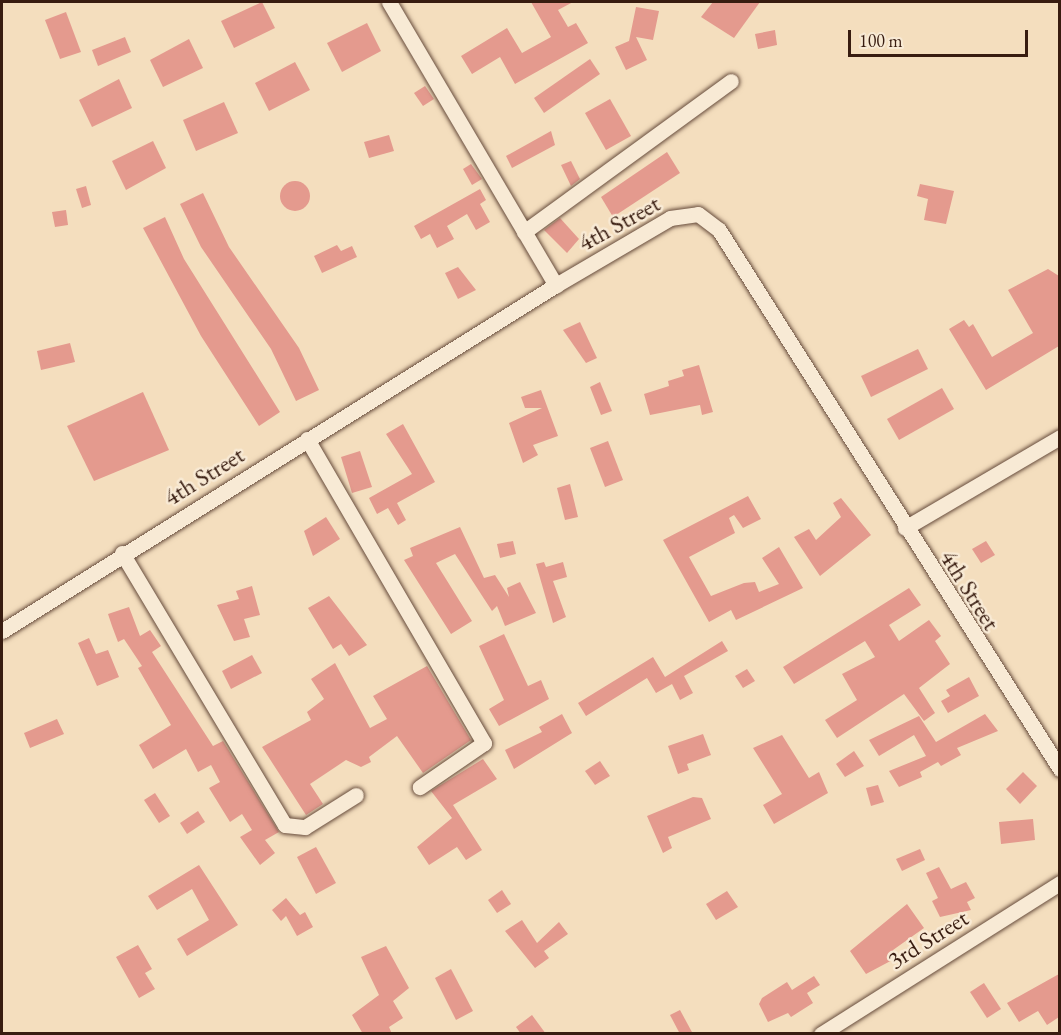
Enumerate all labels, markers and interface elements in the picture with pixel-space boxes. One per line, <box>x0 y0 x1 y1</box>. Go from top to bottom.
scale bar <box>851 18 1031 56</box>
text: 100 m <box>859 29 903 52</box>
street label: 4th Street <box>573 189 665 257</box>
street label: 4th Street <box>159 440 249 512</box>
street label: 4th Street <box>934 545 1006 635</box>
street label: 3rd Street <box>883 903 973 975</box>

